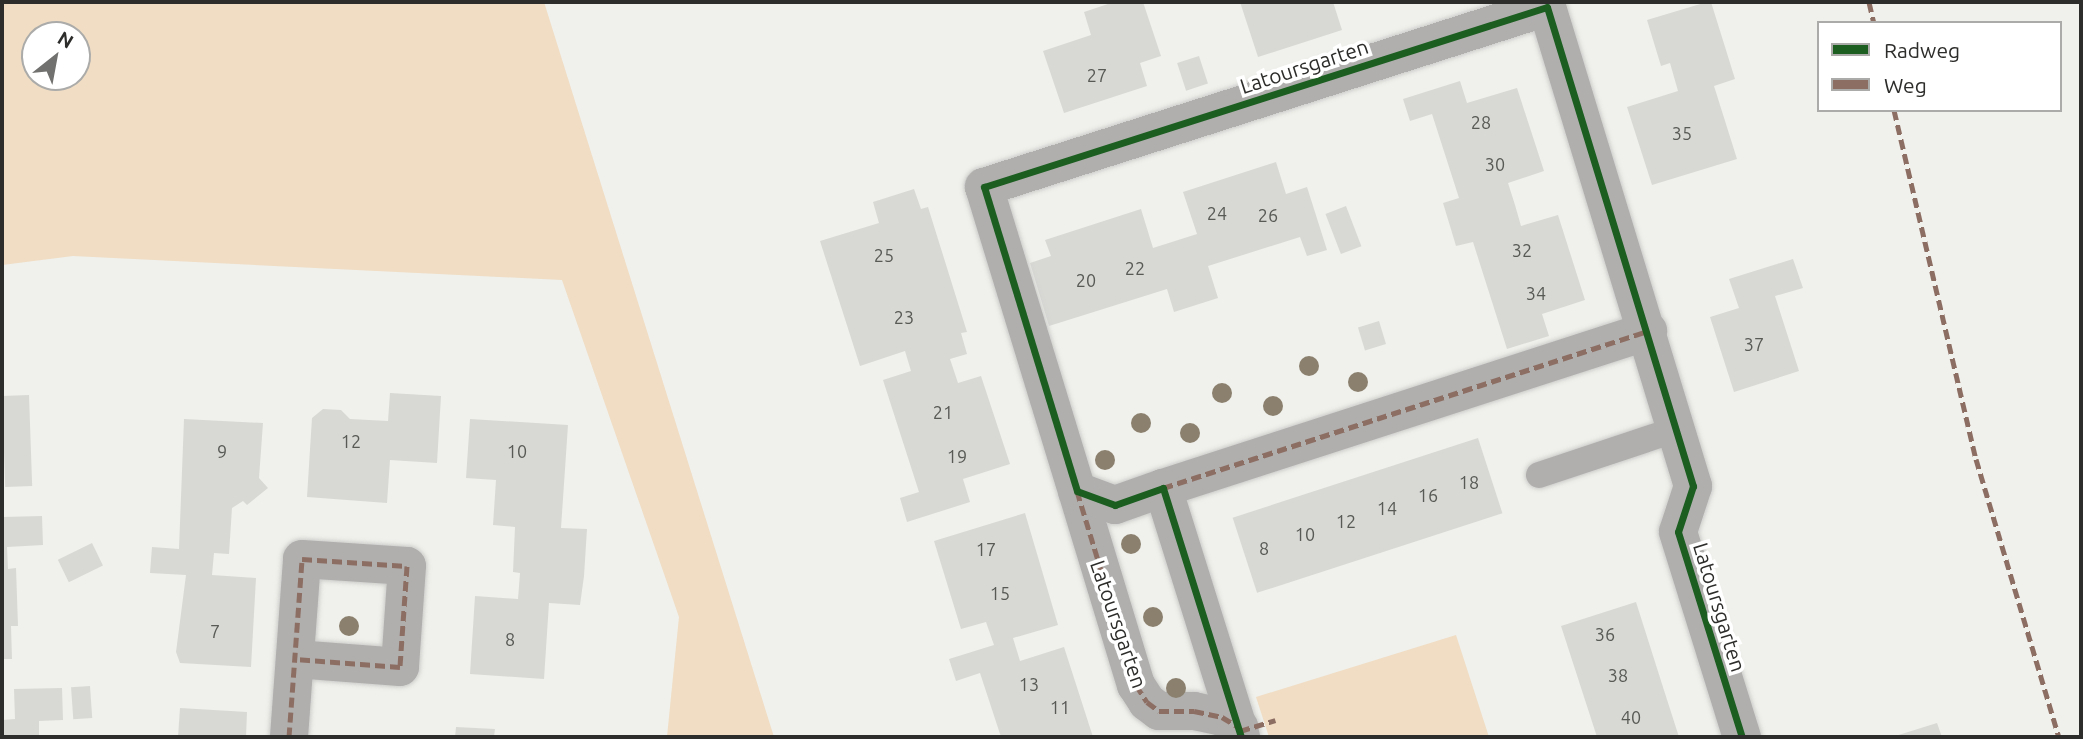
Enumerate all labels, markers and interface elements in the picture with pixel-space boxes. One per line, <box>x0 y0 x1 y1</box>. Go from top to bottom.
north arrow <box>21 21 91 91</box>
legend <box>1817 21 2062 112</box>
text: N <box>54 27 78 53</box>
street label: Latoursgarten <box>1237 33 1371 99</box>
text: Radweg <box>1884 38 1960 62</box>
house number: 27 <box>1087 64 1107 86</box>
text: Weg <box>1884 73 1927 97</box>
house number: 28 <box>1471 111 1491 133</box>
house number: 35 <box>1672 122 1692 144</box>
house number: 30 <box>1485 153 1505 175</box>
house number: 24 <box>1207 202 1227 224</box>
house number: 26 <box>1258 204 1278 226</box>
house number: 32 <box>1512 239 1532 261</box>
house number: 25 <box>874 244 894 266</box>
house number: 22 <box>1125 257 1145 279</box>
house number: 20 <box>1076 269 1096 291</box>
house number: 34 <box>1526 282 1546 304</box>
house number: 23 <box>894 306 914 328</box>
house number: 37 <box>1744 333 1764 355</box>
house number: 21 <box>933 401 953 423</box>
house number: 12 <box>341 430 361 452</box>
house number: 9 <box>217 440 227 462</box>
house number: 10 <box>507 440 527 462</box>
house number: 19 <box>947 445 967 467</box>
house number: 18 <box>1459 471 1479 493</box>
house number: 16 <box>1418 484 1438 506</box>
house number: 14 <box>1377 497 1397 519</box>
house number: 12 <box>1336 510 1356 532</box>
house number: 10 <box>1295 523 1315 545</box>
house number: 8 <box>1259 537 1269 559</box>
house number: 17 <box>976 538 996 560</box>
street label: Latoursgarten <box>1688 539 1752 675</box>
street label: Latoursgarten <box>1085 557 1153 691</box>
house number: 15 <box>990 582 1010 604</box>
house number: 7 <box>210 620 220 642</box>
house number: 36 <box>1595 623 1615 645</box>
house number: 8 <box>505 628 515 650</box>
house number: 38 <box>1608 664 1628 686</box>
house number: 13 <box>1019 673 1039 695</box>
house number: 11 <box>1050 696 1070 718</box>
house number: 40 <box>1621 706 1641 728</box>

